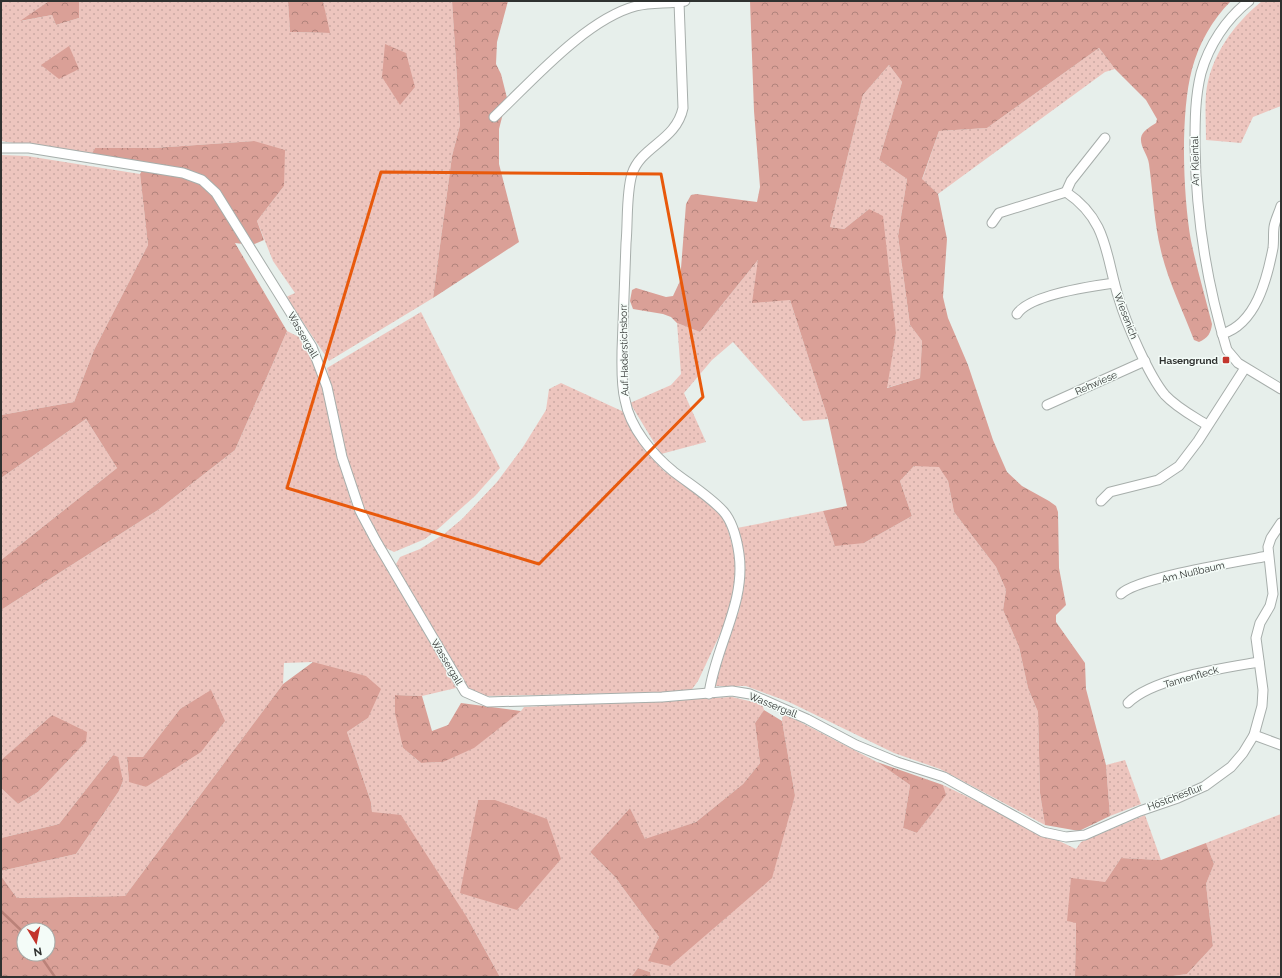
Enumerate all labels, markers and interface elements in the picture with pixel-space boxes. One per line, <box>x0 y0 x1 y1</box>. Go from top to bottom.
street label: An Kleintal <box>1189 136 1201 186</box>
street label: Wiesenich <box>1112 291 1140 341</box>
street label: Auf Haderstichsborr <box>618 303 630 396</box>
street label: Wassergall <box>285 310 321 360</box>
place label: Hasengrund <box>1159 355 1219 366</box>
marker: Hasengrund <box>1221 355 1231 365</box>
street label: Rehwiese <box>1073 369 1119 397</box>
street label: Am Nußbaum <box>1160 559 1226 585</box>
street label: Wassergall <box>429 637 465 687</box>
street label: Tannenfleck <box>1162 664 1220 690</box>
street label: Wassergall <box>747 690 799 720</box>
street label: Höstchesflur <box>1146 781 1205 813</box>
north arrow <box>16 922 56 962</box>
text: N <box>32 944 43 958</box>

